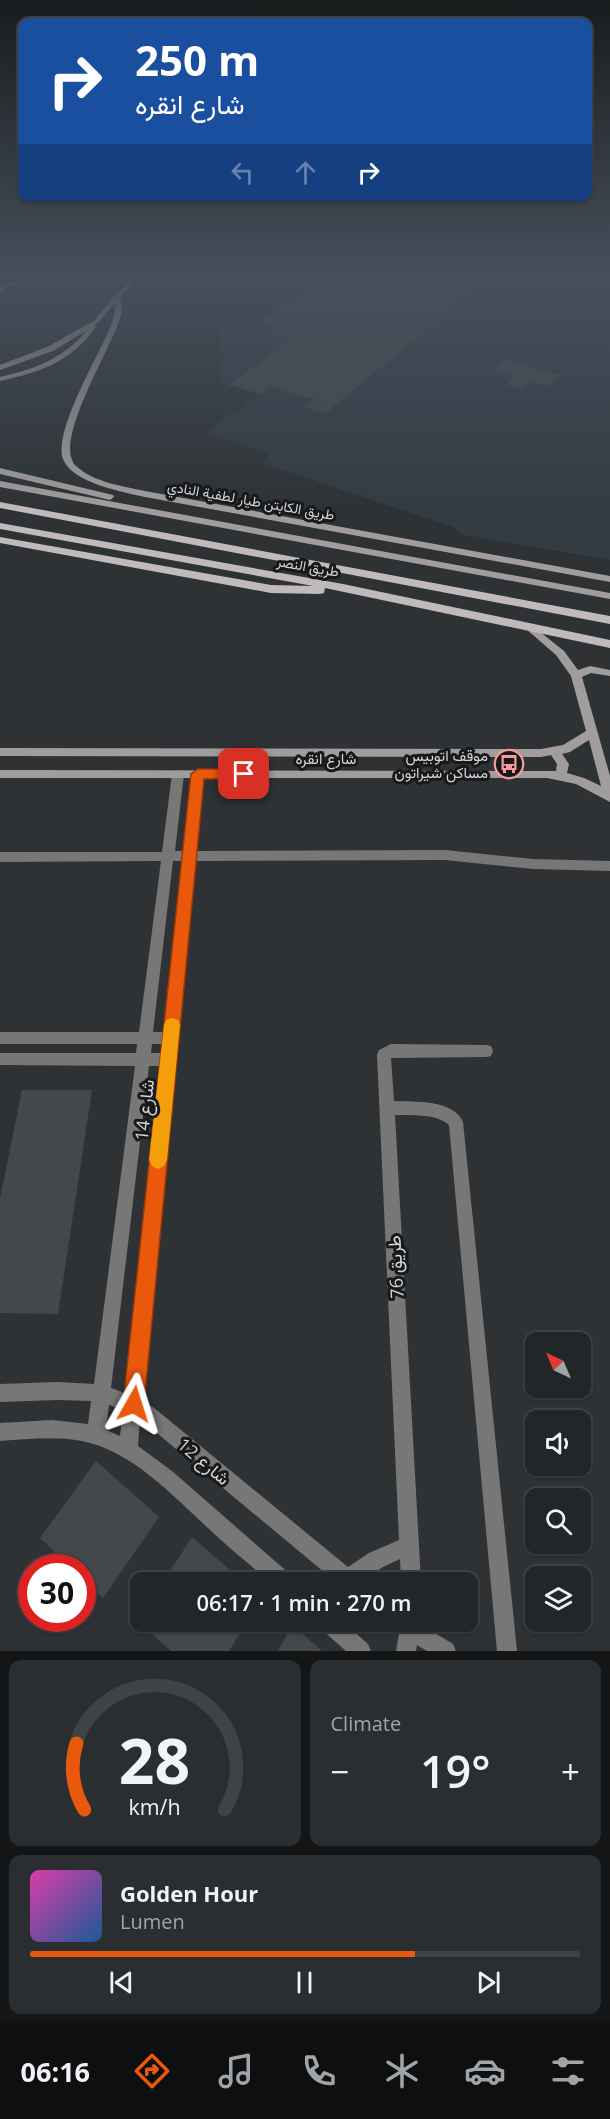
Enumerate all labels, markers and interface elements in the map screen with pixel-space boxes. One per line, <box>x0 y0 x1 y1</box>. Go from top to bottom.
text: 250 m <box>135 31 259 88</box>
icon: right <box>36 42 114 120</box>
text: شارع انقره <box>135 85 245 122</box>
icon: left <box>226 156 259 189</box>
icon: ahead <box>289 156 322 189</box>
icon: right <box>352 156 385 189</box>
street label: طريق الكابتن طيار لطفية النادي <box>165 476 336 527</box>
street label: طريق النصر <box>274 551 341 581</box>
place label: موقف اتوبيس مساكن شيراتون <box>395 745 488 783</box>
pin <box>218 748 269 799</box>
street label: شارع انقره <box>296 748 357 770</box>
bus stop icon: موقف اتوبيس مساكن شيراتون <box>493 748 525 780</box>
icon: arrive <box>227 757 260 790</box>
street label: شارع 14 <box>129 1078 160 1142</box>
street label: طريق 76 <box>381 1235 409 1299</box>
north arrow <box>525 1332 591 1398</box>
map controls <box>525 1332 591 1632</box>
position arrow <box>102 1372 166 1436</box>
button: sound <box>525 1410 591 1476</box>
street label: شارع 12 <box>172 1432 235 1491</box>
button: search <box>525 1488 591 1554</box>
speed limit sign: 30 <box>18 1554 96 1632</box>
button: layers <box>525 1566 591 1632</box>
text: 06:17 · 1 min · 270 m <box>196 1587 412 1617</box>
text: Climate <box>331 1710 401 1737</box>
text: 28 <box>119 1717 190 1802</box>
text: 19° <box>420 1740 491 1801</box>
text: − <box>331 1749 349 1794</box>
text: + <box>561 1749 580 1794</box>
text: km/h <box>129 1792 181 1821</box>
text: Golden Hour <box>120 1878 258 1908</box>
text: Lumen <box>120 1908 185 1935</box>
icon: previous <box>105 1966 138 1999</box>
icon: pause <box>288 1966 321 1999</box>
icon: next <box>472 1966 505 1999</box>
icon: directions <box>131 2050 173 2092</box>
icon: music <box>215 2050 257 2092</box>
icon: phone <box>298 2050 340 2092</box>
icon: climate <box>381 2050 423 2092</box>
icon: car <box>464 2050 506 2092</box>
icon: filters <box>547 2050 589 2092</box>
text: 06:16 <box>21 2053 90 2090</box>

